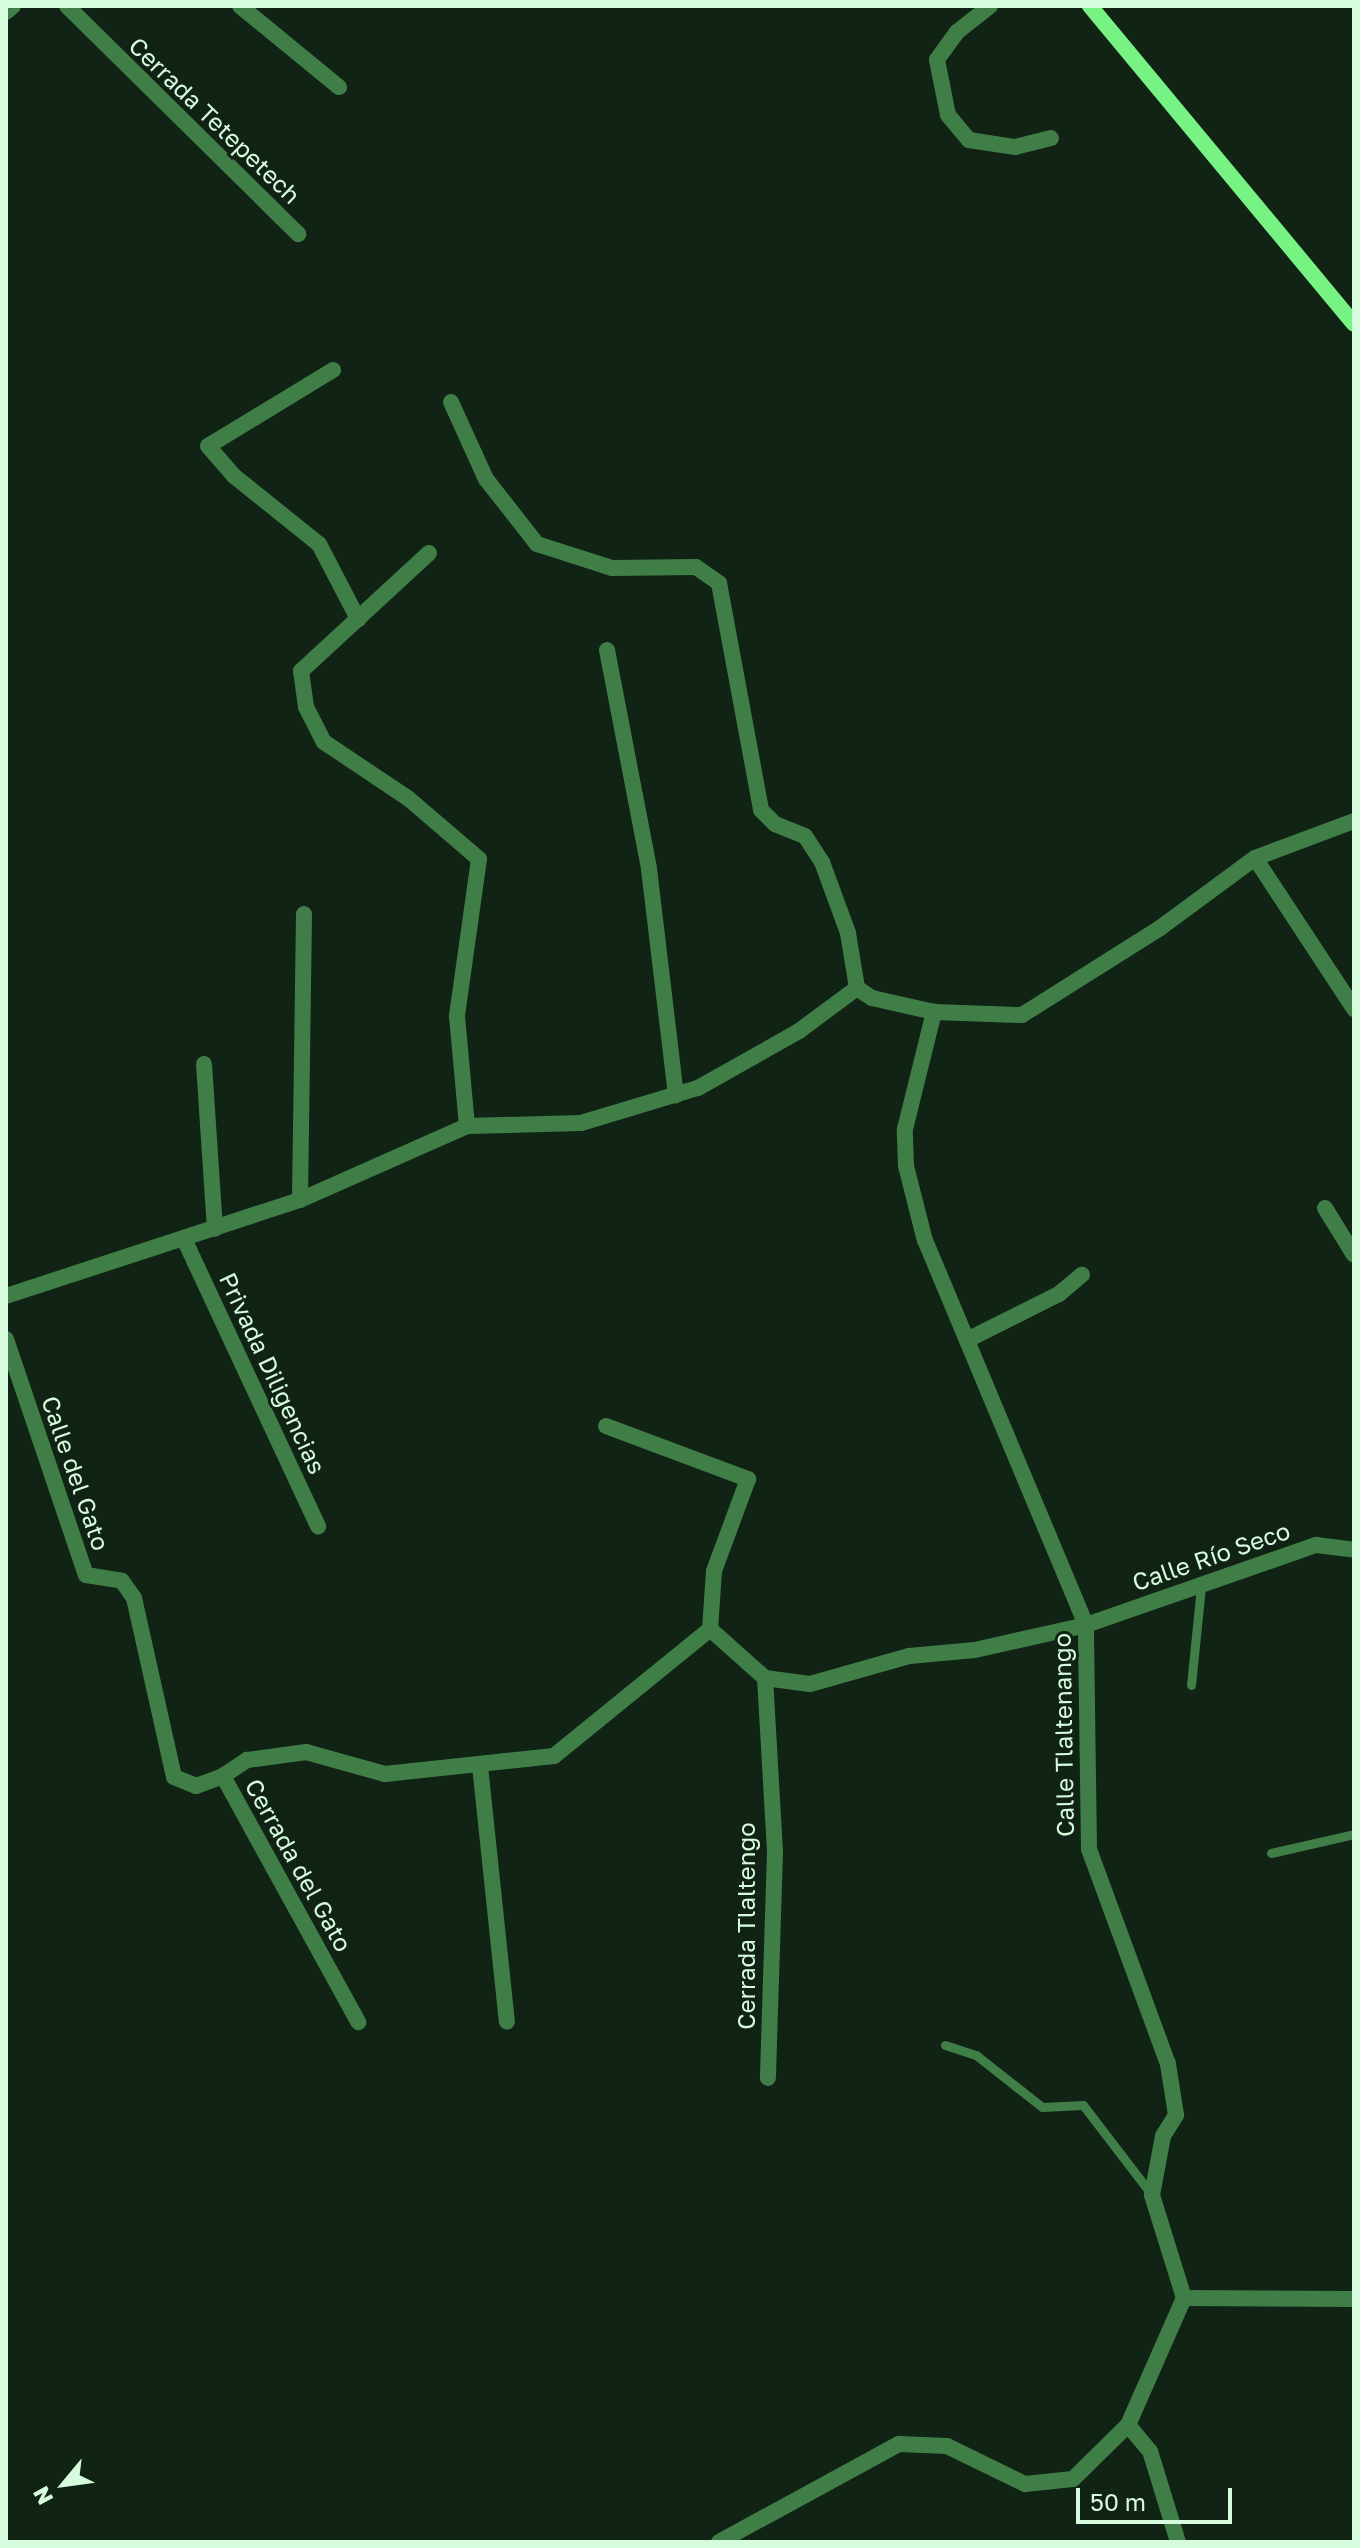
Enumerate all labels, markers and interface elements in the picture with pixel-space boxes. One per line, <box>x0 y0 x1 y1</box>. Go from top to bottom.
street label: Cerrada Tetepetech <box>123 31 307 209</box>
street label: Privada Diligencias <box>214 1268 332 1478</box>
street label: Calle del Gato <box>36 1392 116 1554</box>
street label: Calle Río Seco <box>1128 1516 1294 1596</box>
street label: Calle Tlaltenango <box>1047 1633 1079 1837</box>
street label: Cerrada del Gato <box>240 1774 358 1956</box>
street label: Cerrada Tlaltengo <box>732 1822 760 2030</box>
north arrow <box>24 2444 104 2524</box>
scale bar <box>1080 2472 1236 2522</box>
text: N <box>27 2482 58 2510</box>
text: 50 m <box>1090 2487 1146 2516</box>

